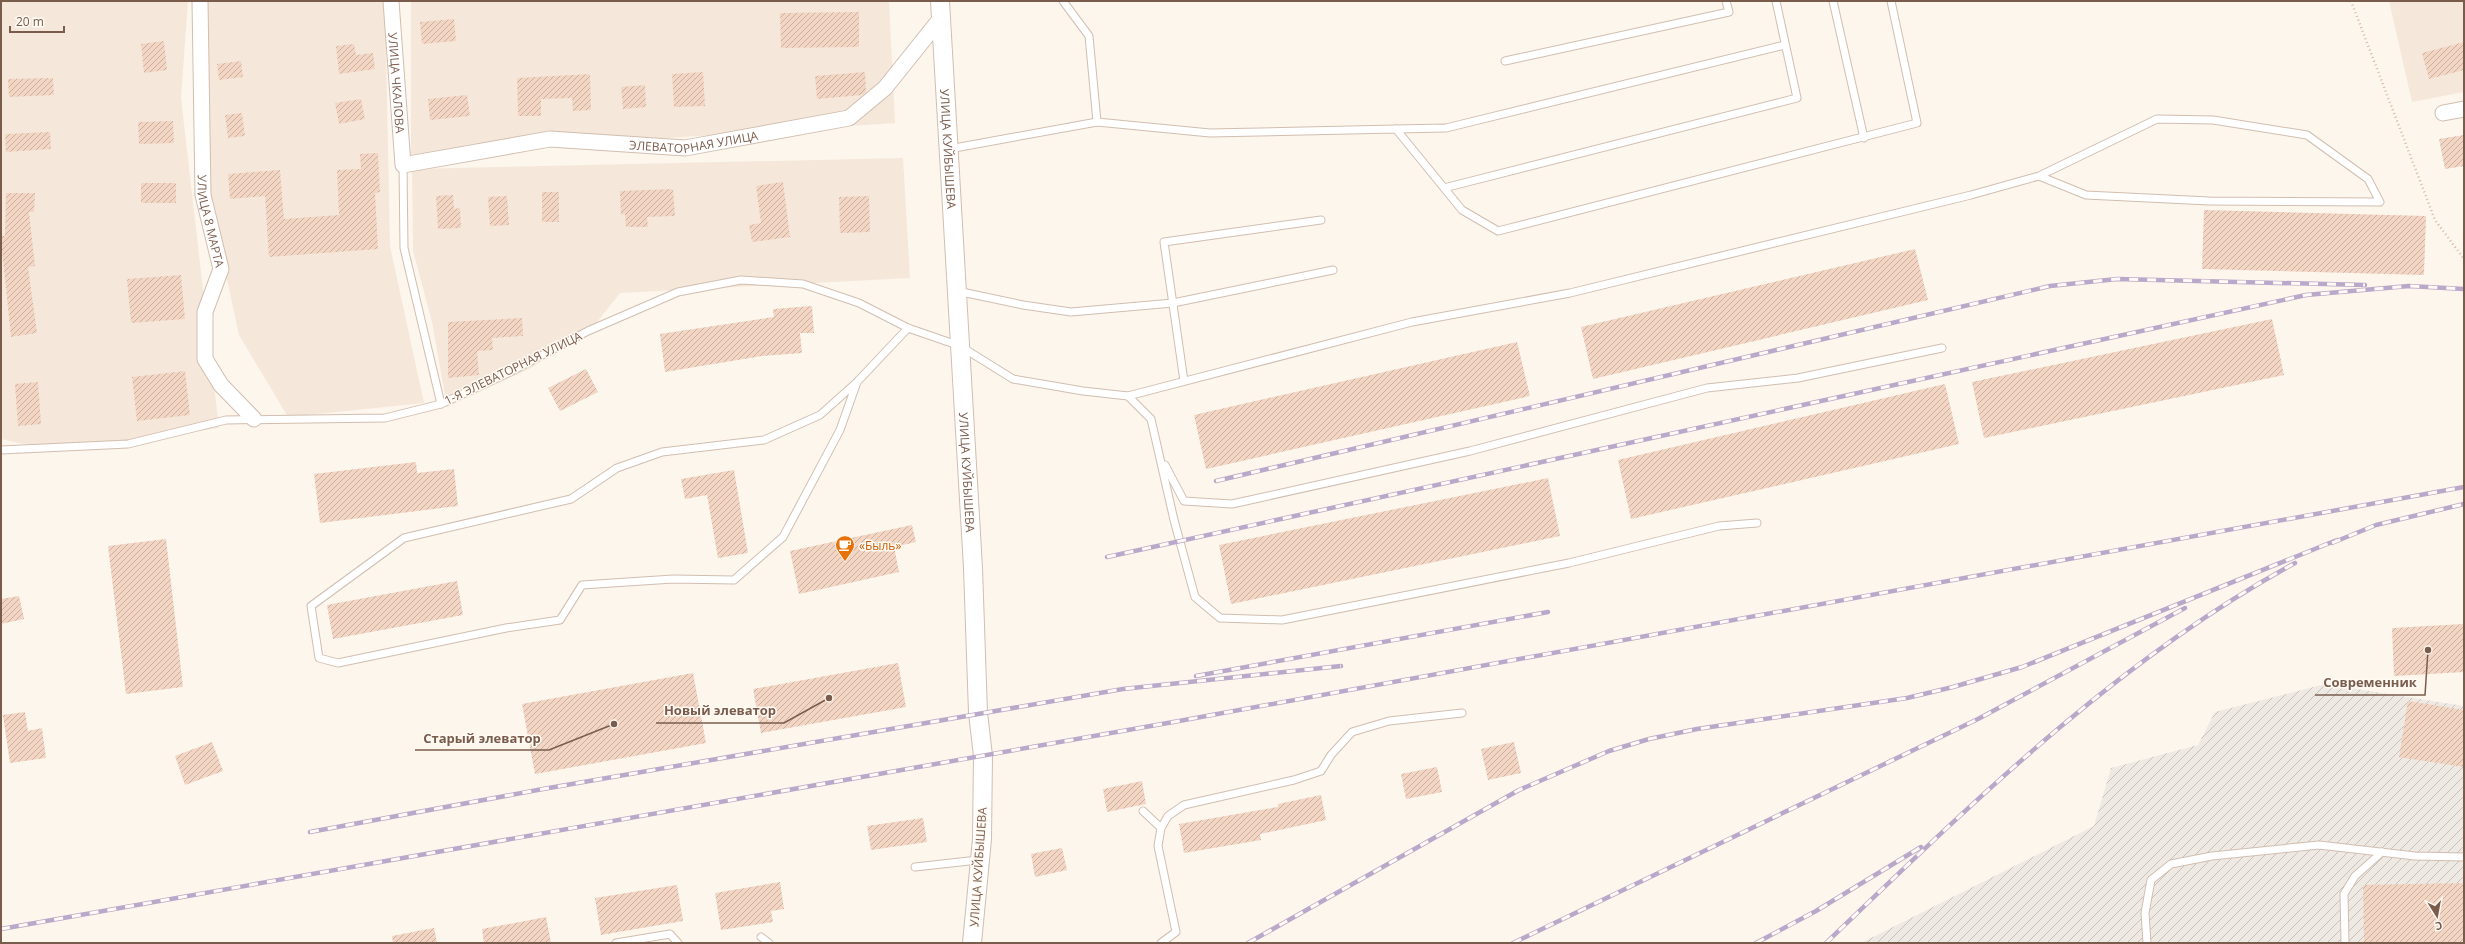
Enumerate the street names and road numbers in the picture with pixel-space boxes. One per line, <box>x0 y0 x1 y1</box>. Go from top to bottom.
street label: УЛИЦА ЧКАЛОВА <box>385 32 409 134</box>
street label: УЛИЦА КУЙБЫШЕВА <box>937 88 961 210</box>
street label: ЭЛЕВАТОРНАЯ УЛИЦА <box>629 126 760 157</box>
street label: УЛИЦА 8 МАРТА <box>194 175 229 269</box>
street label: 1-Я ЭЛЕВАТОРНАЯ УЛИЦА <box>441 327 585 409</box>
street label: УЛИЦА КУЙБЫШЕВА <box>955 412 979 533</box>
street label: УЛИЦА КУЙБЫШЕВА <box>965 806 991 928</box>

